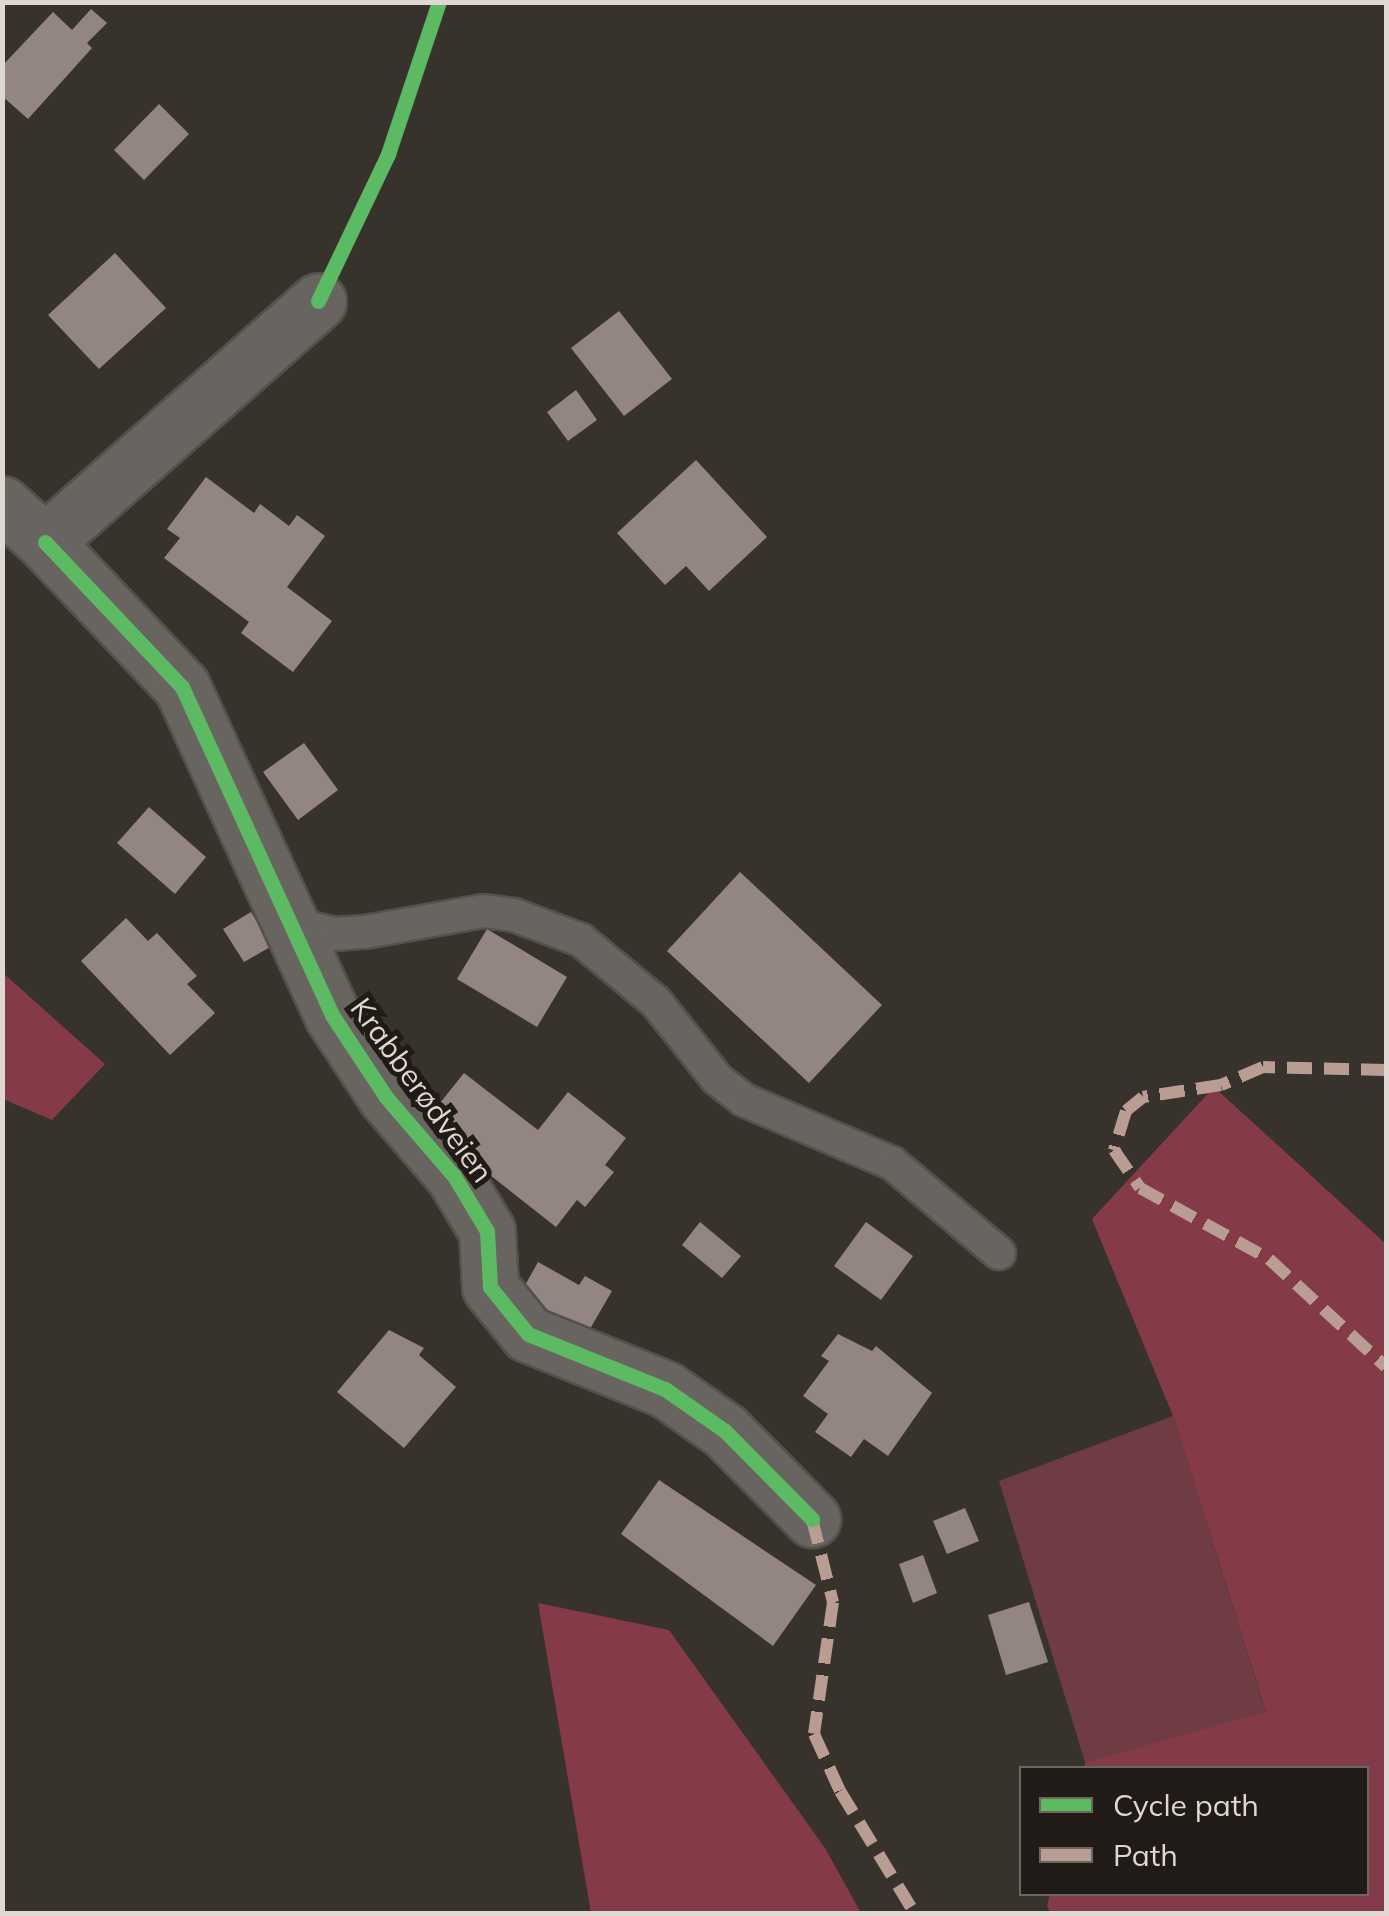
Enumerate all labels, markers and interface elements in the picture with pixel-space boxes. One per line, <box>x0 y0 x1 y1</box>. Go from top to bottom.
street label: Krabberødveien <box>343 991 501 1189</box>
legend <box>1019 1766 1369 1896</box>
text: Cycle path <box>1113 1786 1259 1824</box>
text: Path <box>1113 1836 1178 1874</box>

